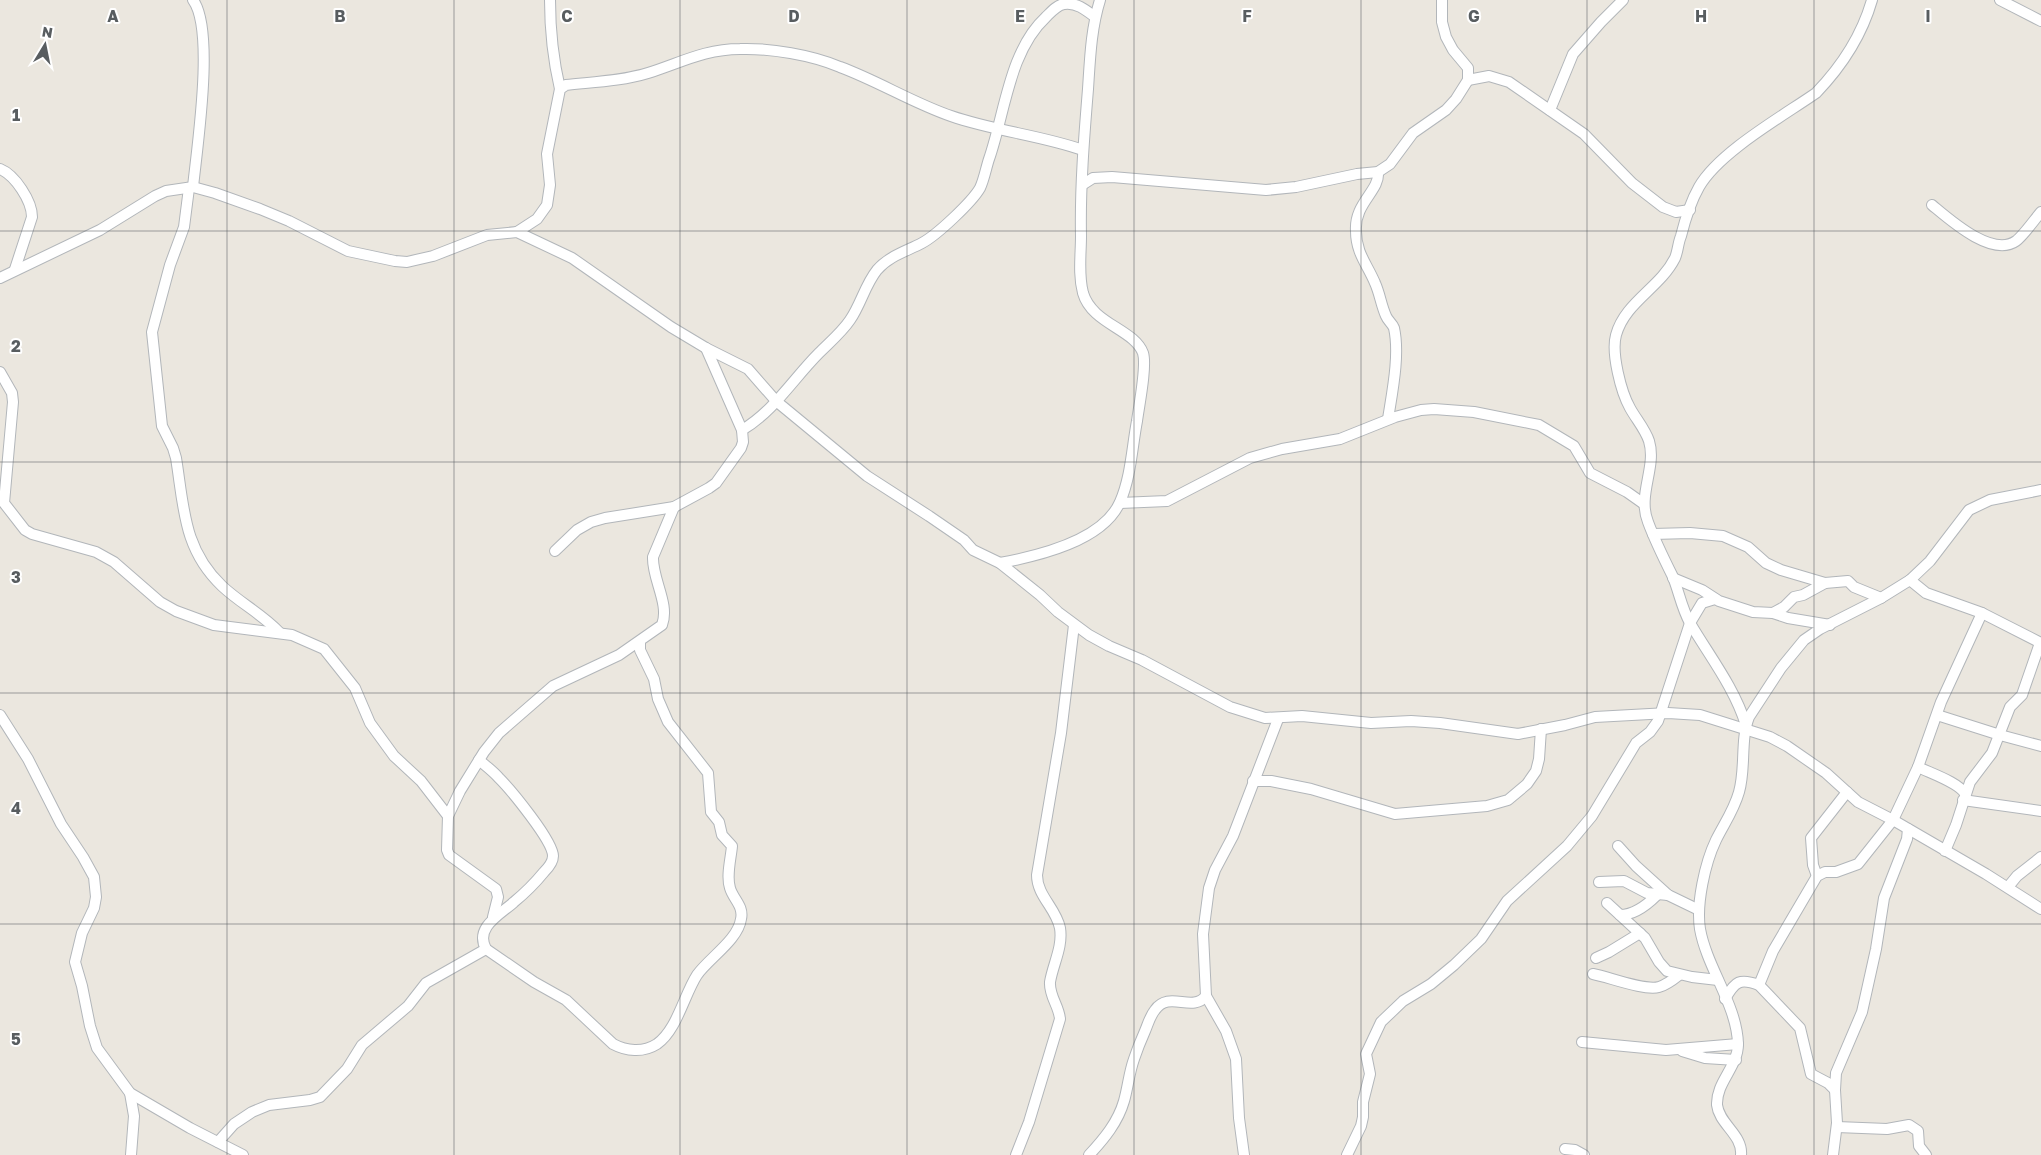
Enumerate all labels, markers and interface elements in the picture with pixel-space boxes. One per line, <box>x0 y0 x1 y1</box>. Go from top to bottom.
text: A <box>107 6 119 26</box>
text: B <box>334 6 346 26</box>
text: C <box>561 6 573 26</box>
text: D <box>788 6 800 26</box>
text: E <box>1015 6 1025 26</box>
text: F <box>1242 6 1252 26</box>
text: G <box>1468 6 1480 26</box>
text: H <box>1695 6 1707 26</box>
text: I <box>1925 6 1931 26</box>
north arrow <box>20 20 70 70</box>
text: N <box>41 22 54 41</box>
text: 1 <box>12 105 20 125</box>
text: 2 <box>11 336 21 356</box>
text: 3 <box>11 567 21 587</box>
text: 4 <box>11 798 21 818</box>
text: 5 <box>11 1029 21 1049</box>

